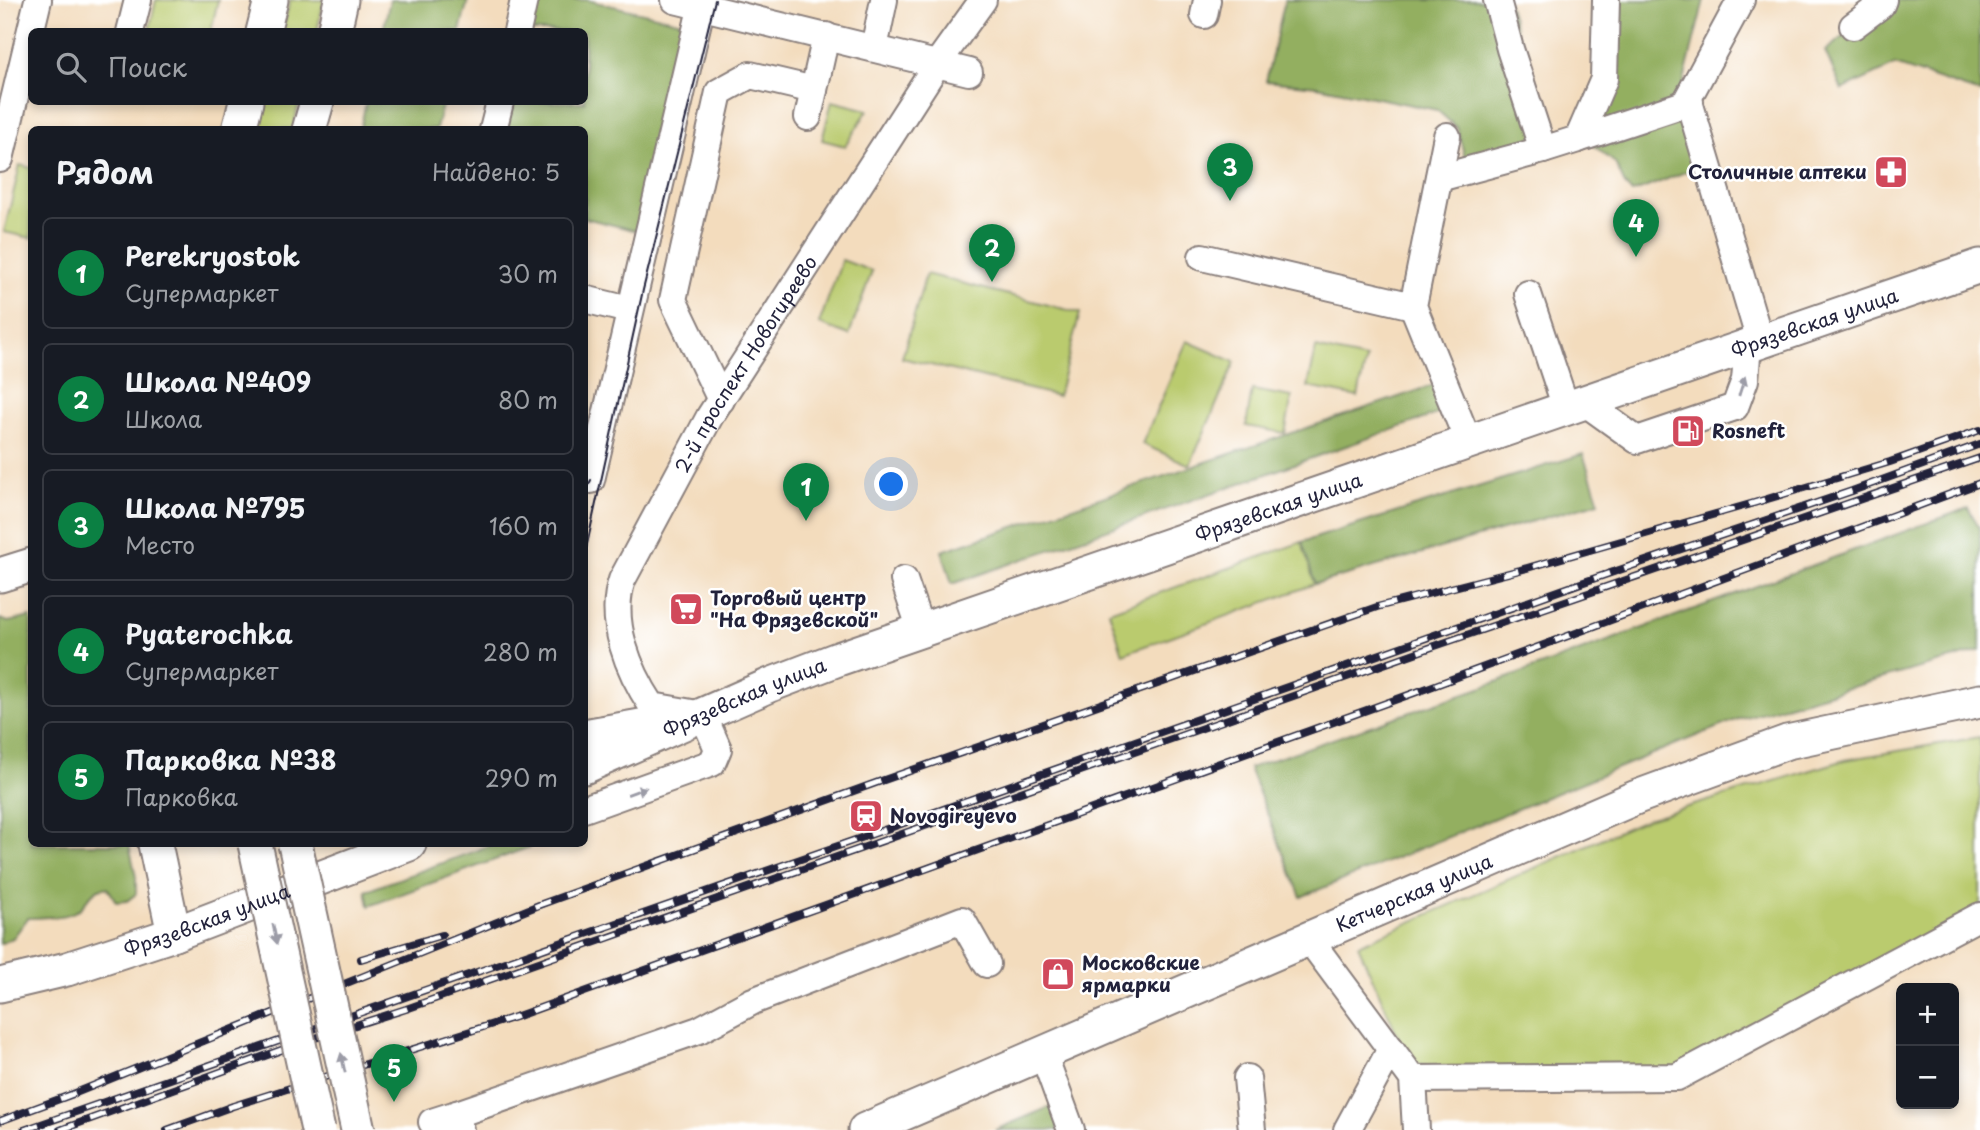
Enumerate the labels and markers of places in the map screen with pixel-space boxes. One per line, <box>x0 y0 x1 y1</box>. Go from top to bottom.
pin: 3 <box>1207 143 1253 201</box>
pharmacy icon: Столичные аптеки <box>1872 153 1910 191</box>
place label: Столичные аптеки <box>1688 157 1867 185</box>
pin: 4 <box>1613 199 1659 257</box>
pin: 2 <box>969 224 1015 282</box>
fuel station icon: Rosneft <box>1669 412 1707 450</box>
place label: Rosneft <box>1712 416 1785 444</box>
pin: 1 <box>783 463 829 521</box>
place label: Торговый центр "На Фрязевской" <box>710 583 878 633</box>
supermarket icon: Торговый центр "На Фрязевской" <box>667 590 705 628</box>
station icon: Novogireyevo <box>847 797 885 835</box>
place label: Novogireyevo <box>890 801 1017 829</box>
place label: Московские ярмарки <box>1082 948 1200 998</box>
shop icon: Московские ярмарки <box>1039 955 1077 993</box>
pin: 5 <box>371 1044 417 1102</box>

